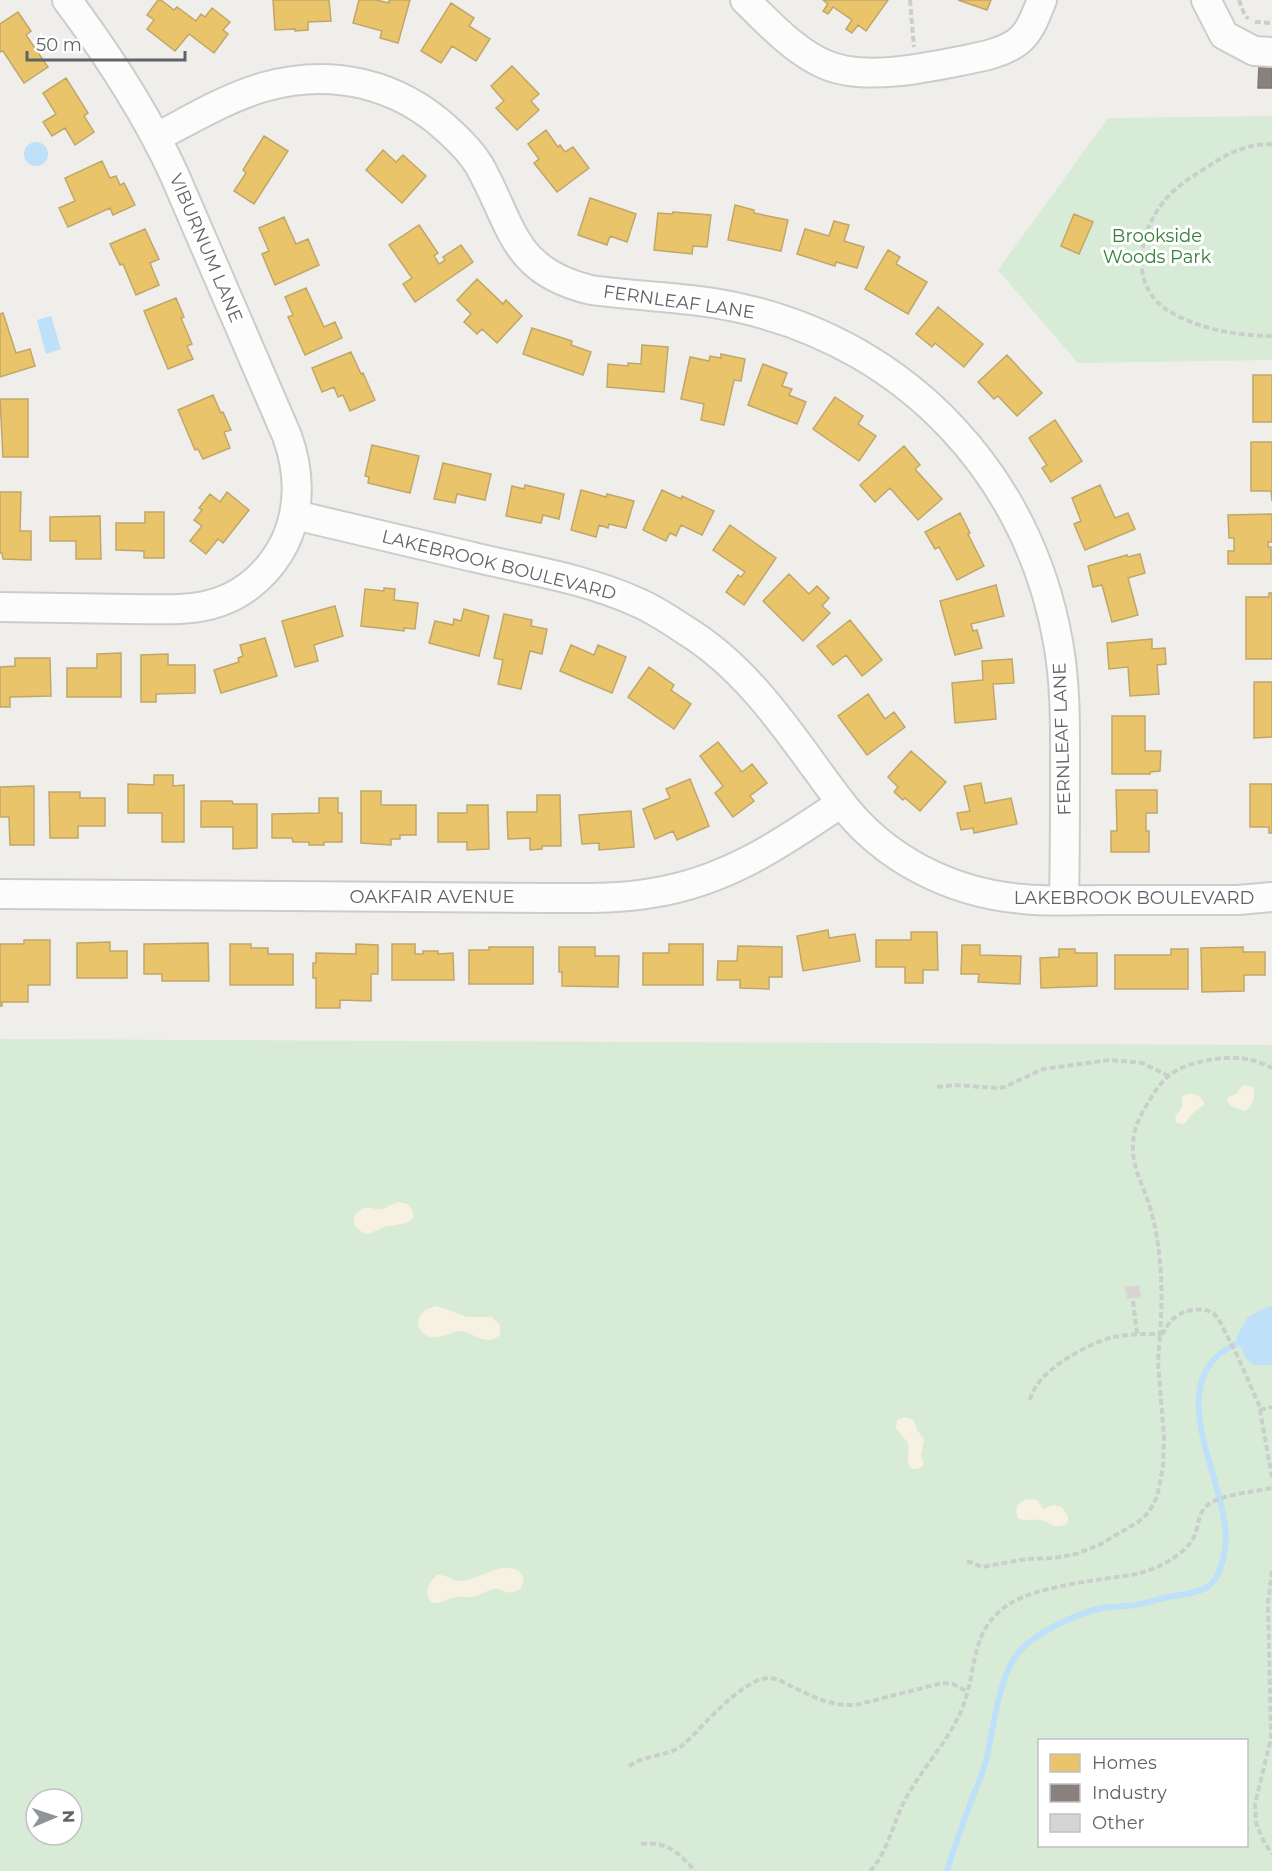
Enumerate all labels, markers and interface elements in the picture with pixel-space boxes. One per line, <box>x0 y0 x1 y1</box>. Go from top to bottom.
scale bar <box>27 24 184 62</box>
text: 50 m <box>36 34 82 56</box>
street label: VIBURNUM LANE <box>165 170 247 326</box>
park label: Brookside Woods Park <box>1103 225 1211 268</box>
street label: FERNLEAF LANE <box>602 280 756 324</box>
street label: LAKEBROOK BOULEVARD <box>380 525 618 605</box>
street label: FERNLEAF LANE <box>1048 662 1076 816</box>
street label: OAKFAIR AVENUE <box>349 886 515 908</box>
street label: LAKEBROOK BOULEVARD <box>1014 887 1254 909</box>
legend <box>1038 1739 1248 1847</box>
text: Homes <box>1092 1752 1157 1774</box>
text: Industry <box>1092 1782 1167 1804</box>
north arrow <box>24 1787 84 1847</box>
text: N <box>59 1810 78 1823</box>
text: Other <box>1092 1812 1145 1834</box>

